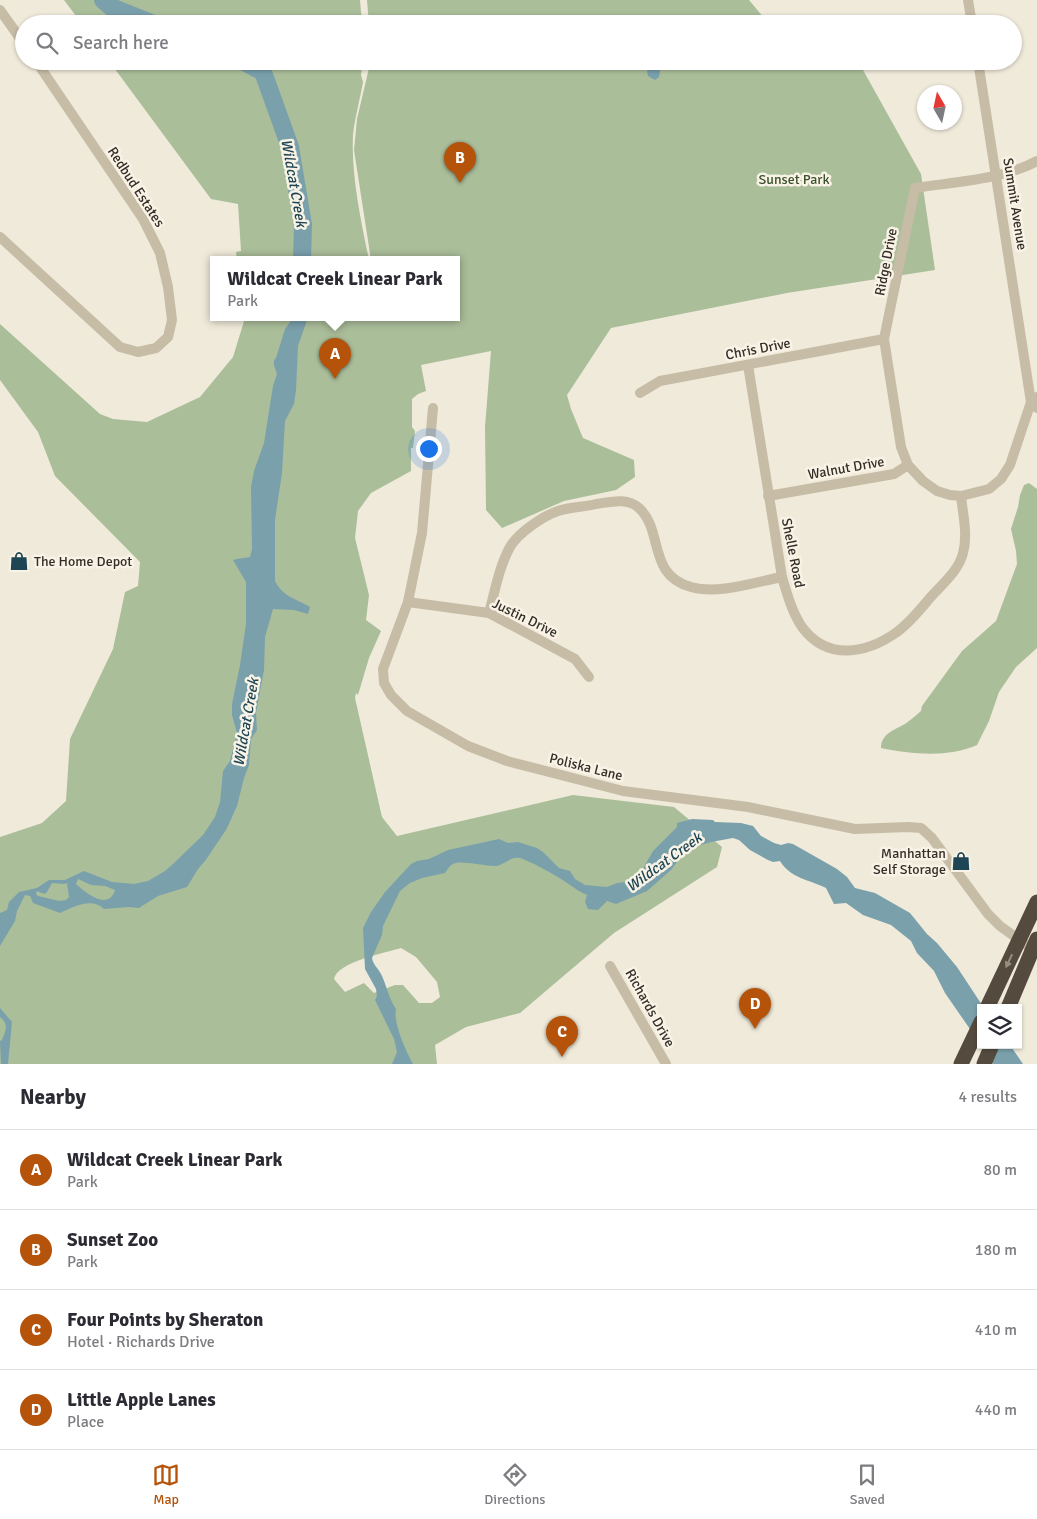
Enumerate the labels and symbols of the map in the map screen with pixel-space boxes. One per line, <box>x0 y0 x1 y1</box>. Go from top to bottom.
north arrow <box>917 85 962 130</box>
water label: Wildcat Creek <box>277 138 311 230</box>
pin: B <box>444 142 476 183</box>
street label: Redbud Estates <box>104 144 168 230</box>
street label: Summit Avenue <box>999 157 1031 251</box>
park label: Sunset Park <box>758 171 830 188</box>
street label: Ridge Drive <box>871 227 901 297</box>
street label: Chris Drive <box>724 334 792 364</box>
pin: A <box>319 338 351 379</box>
your location <box>416 436 442 462</box>
street label: Walnut Drive <box>807 453 885 483</box>
street label: Shelle Road <box>778 517 808 589</box>
shop icon: The Home Depot <box>8 550 30 572</box>
place label: The Home Depot <box>34 553 132 570</box>
street label: Justin Drive <box>489 595 561 641</box>
water label: Wildcat Creek <box>229 675 263 767</box>
street label: Poliska Lane <box>548 750 624 784</box>
water label: Wildcat Creek <box>623 828 706 895</box>
place label: Manhattan Self Storage <box>873 845 946 878</box>
shop icon: Manhattan Self Storage <box>950 850 972 872</box>
one-way arrow <box>1005 954 1013 968</box>
street label: Richards Drive <box>622 966 678 1050</box>
pin: D <box>739 988 771 1029</box>
pin: C <box>546 1016 578 1057</box>

